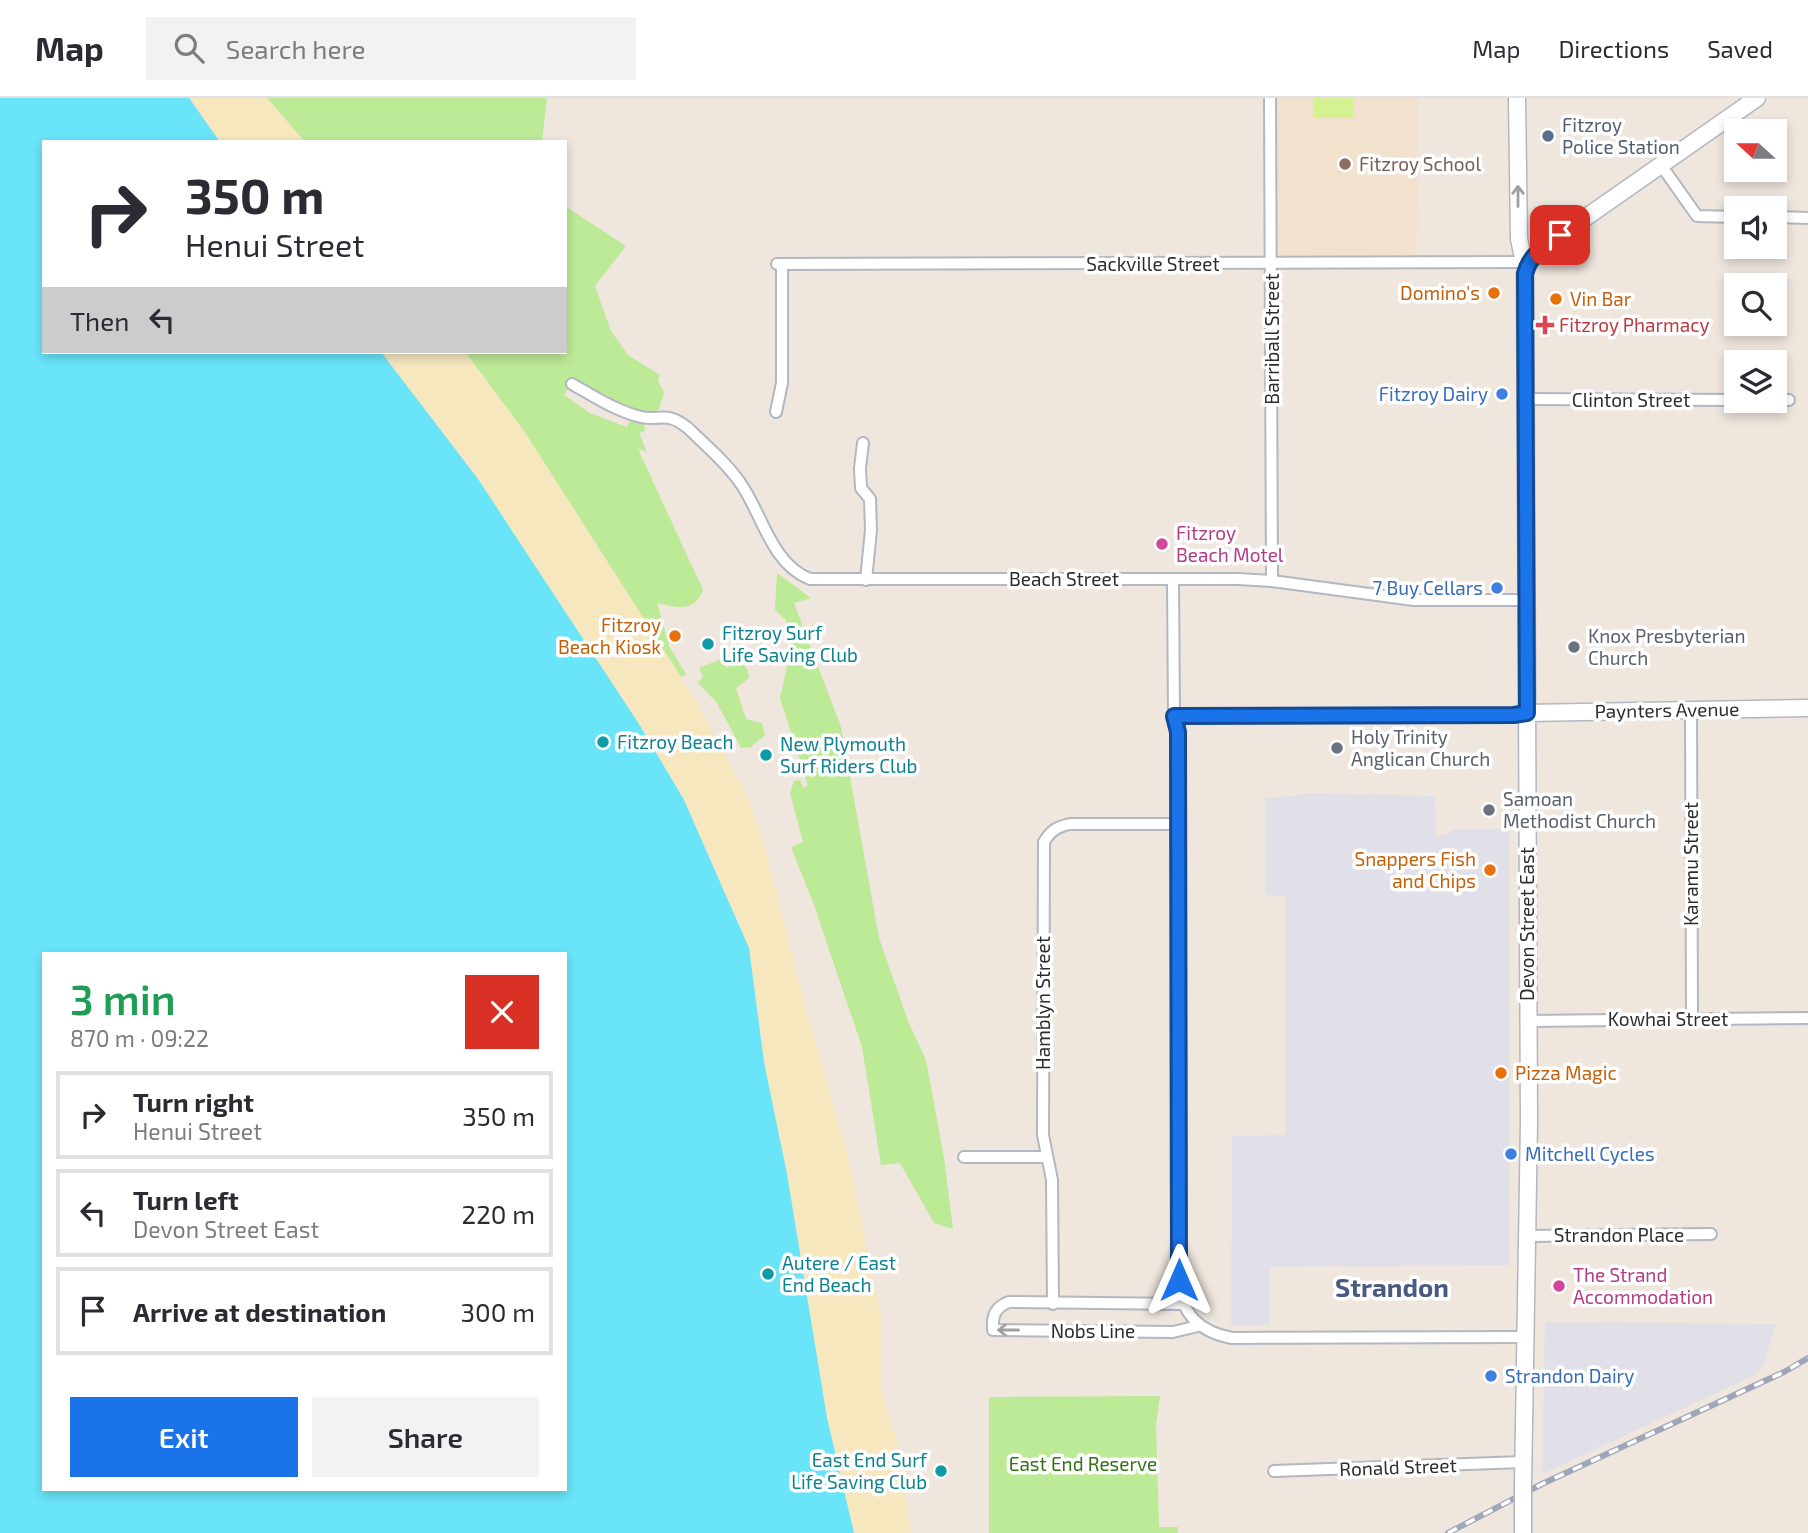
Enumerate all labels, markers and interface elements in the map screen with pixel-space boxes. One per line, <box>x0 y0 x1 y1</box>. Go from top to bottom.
search box <box>146 17 636 80</box>
text: Map <box>35 28 104 68</box>
icon: search <box>170 29 208 67</box>
text: Search here <box>226 33 365 64</box>
text: Map <box>1472 34 1520 63</box>
text: Directions <box>1558 34 1669 63</box>
text: Saved <box>1707 34 1773 63</box>
place label: Fitzroy Police Station <box>1562 113 1680 158</box>
north arrow <box>1724 119 1787 182</box>
map controls <box>1724 119 1787 413</box>
marker: Fitzroy Police Station <box>1540 128 1556 144</box>
place label: Fitzroy School <box>1359 152 1481 175</box>
marker: Fitzroy School <box>1337 156 1353 172</box>
text: 350 m <box>185 165 325 224</box>
icon: right <box>70 168 161 259</box>
one-way arrow <box>1511 185 1525 208</box>
button: sound <box>1724 196 1787 259</box>
pin <box>1530 205 1590 265</box>
icon: arrive <box>1541 216 1579 254</box>
text: Henui Street <box>185 225 364 263</box>
street label: Sackville Street <box>1086 252 1220 275</box>
street label: Barriball Street <box>1260 273 1283 405</box>
button: search <box>1724 273 1787 336</box>
place label: Domino's <box>1400 281 1480 304</box>
marker: Domino's <box>1486 285 1502 301</box>
place label: Vin Bar <box>1570 287 1632 310</box>
marker: Vin Bar <box>1548 291 1564 307</box>
icon: left <box>143 301 181 339</box>
text: Then <box>70 305 129 336</box>
place label: Fitzroy Pharmacy <box>1559 313 1710 336</box>
marker: Fitzroy Pharmacy <box>1537 317 1553 333</box>
button: layers <box>1724 350 1787 413</box>
place label: Fitzroy Dairy <box>1379 382 1488 405</box>
marker: Fitzroy Dairy <box>1494 386 1510 402</box>
street label: Clinton Street <box>1572 388 1690 411</box>
place label: Fitzroy Beach Motel <box>1176 521 1284 566</box>
marker: Fitzroy Beach Motel <box>1154 536 1170 552</box>
street label: Beach Street <box>1009 567 1119 590</box>
place label: 7 Buy Cellars <box>1373 576 1483 599</box>
marker: 7 Buy Cellars <box>1489 580 1505 596</box>
place label: Fitzroy Beach Kiosk <box>558 613 661 658</box>
place label: Fitzroy Surf Life Saving Club <box>722 621 858 666</box>
place label: Knox Presbyterian Church <box>1588 624 1746 669</box>
marker: Fitzroy Beach Kiosk <box>667 628 683 644</box>
marker: Fitzroy Surf Life Saving Club <box>700 636 716 652</box>
marker: Knox Presbyterian Church <box>1566 639 1582 655</box>
street label: Paynters Avenue <box>1594 697 1740 722</box>
place label: Holy Trinity Anglican Church <box>1351 725 1490 770</box>
place label: Fitzroy Beach <box>617 730 734 753</box>
place label: New Plymouth Surf Riders Club <box>780 732 917 777</box>
marker: Fitzroy Beach <box>595 734 611 750</box>
marker: Holy Trinity Anglican Church <box>1329 740 1345 756</box>
marker: New Plymouth Surf Riders Club <box>758 747 774 763</box>
place label: Samoan Methodist Church <box>1503 787 1656 832</box>
marker: Samoan Methodist Church <box>1481 802 1497 818</box>
street label: Karamu Street <box>1679 802 1702 926</box>
place label: Snappers Fish and Chips <box>1354 847 1476 892</box>
street label: Devon Street East <box>1515 847 1538 1001</box>
marker: Snappers Fish and Chips <box>1482 862 1498 878</box>
street label: Hamblyn Street <box>1031 936 1054 1070</box>
text: 3 min <box>70 973 176 1023</box>
button: close <box>465 975 539 1049</box>
street label: Kowhai Street <box>1608 1007 1728 1030</box>
text: 870 m · 09:22 <box>70 1024 209 1052</box>
place label: Pizza Magic <box>1515 1061 1617 1084</box>
marker: Pizza Magic <box>1493 1065 1509 1081</box>
text: Turn right <box>133 1086 254 1117</box>
icon: right <box>74 1096 112 1134</box>
text: 350 m <box>462 1100 535 1131</box>
text: Henui Street <box>133 1117 262 1145</box>
place label: Mitchell Cycles <box>1525 1142 1655 1165</box>
marker: Mitchell Cycles <box>1503 1146 1519 1162</box>
text: Turn left <box>133 1184 239 1215</box>
icon: left <box>74 1194 112 1232</box>
text: 220 m <box>462 1198 535 1229</box>
text: Devon Street East <box>133 1215 319 1243</box>
street label: Strandon Place <box>1554 1223 1684 1246</box>
position arrow <box>1142 1243 1216 1317</box>
place label: Autere / East End Beach <box>782 1251 896 1296</box>
place label: The Strand Accommodation <box>1573 1263 1713 1308</box>
marker: Autere / East End Beach <box>760 1266 776 1282</box>
district label: Strandon <box>1335 1271 1449 1302</box>
marker: The Strand Accommodation <box>1551 1278 1567 1294</box>
icon: arrive <box>74 1292 112 1330</box>
text: Arrive at destination <box>133 1296 386 1327</box>
text: 300 m <box>461 1296 535 1327</box>
street label: Nobs Line <box>1051 1319 1135 1342</box>
one-way arrow <box>997 1323 1020 1337</box>
place label: Strandon Dairy <box>1505 1364 1634 1387</box>
marker: Strandon Dairy <box>1483 1368 1499 1384</box>
button: Exit <box>70 1397 298 1477</box>
button: Share <box>312 1397 539 1477</box>
place label: East End Surf Life Saving Club <box>791 1448 928 1493</box>
park label: East End Reserve <box>1009 1452 1157 1475</box>
street label: Ronald Street <box>1339 1453 1457 1480</box>
marker: East End Surf Life Saving Club <box>933 1463 949 1479</box>

